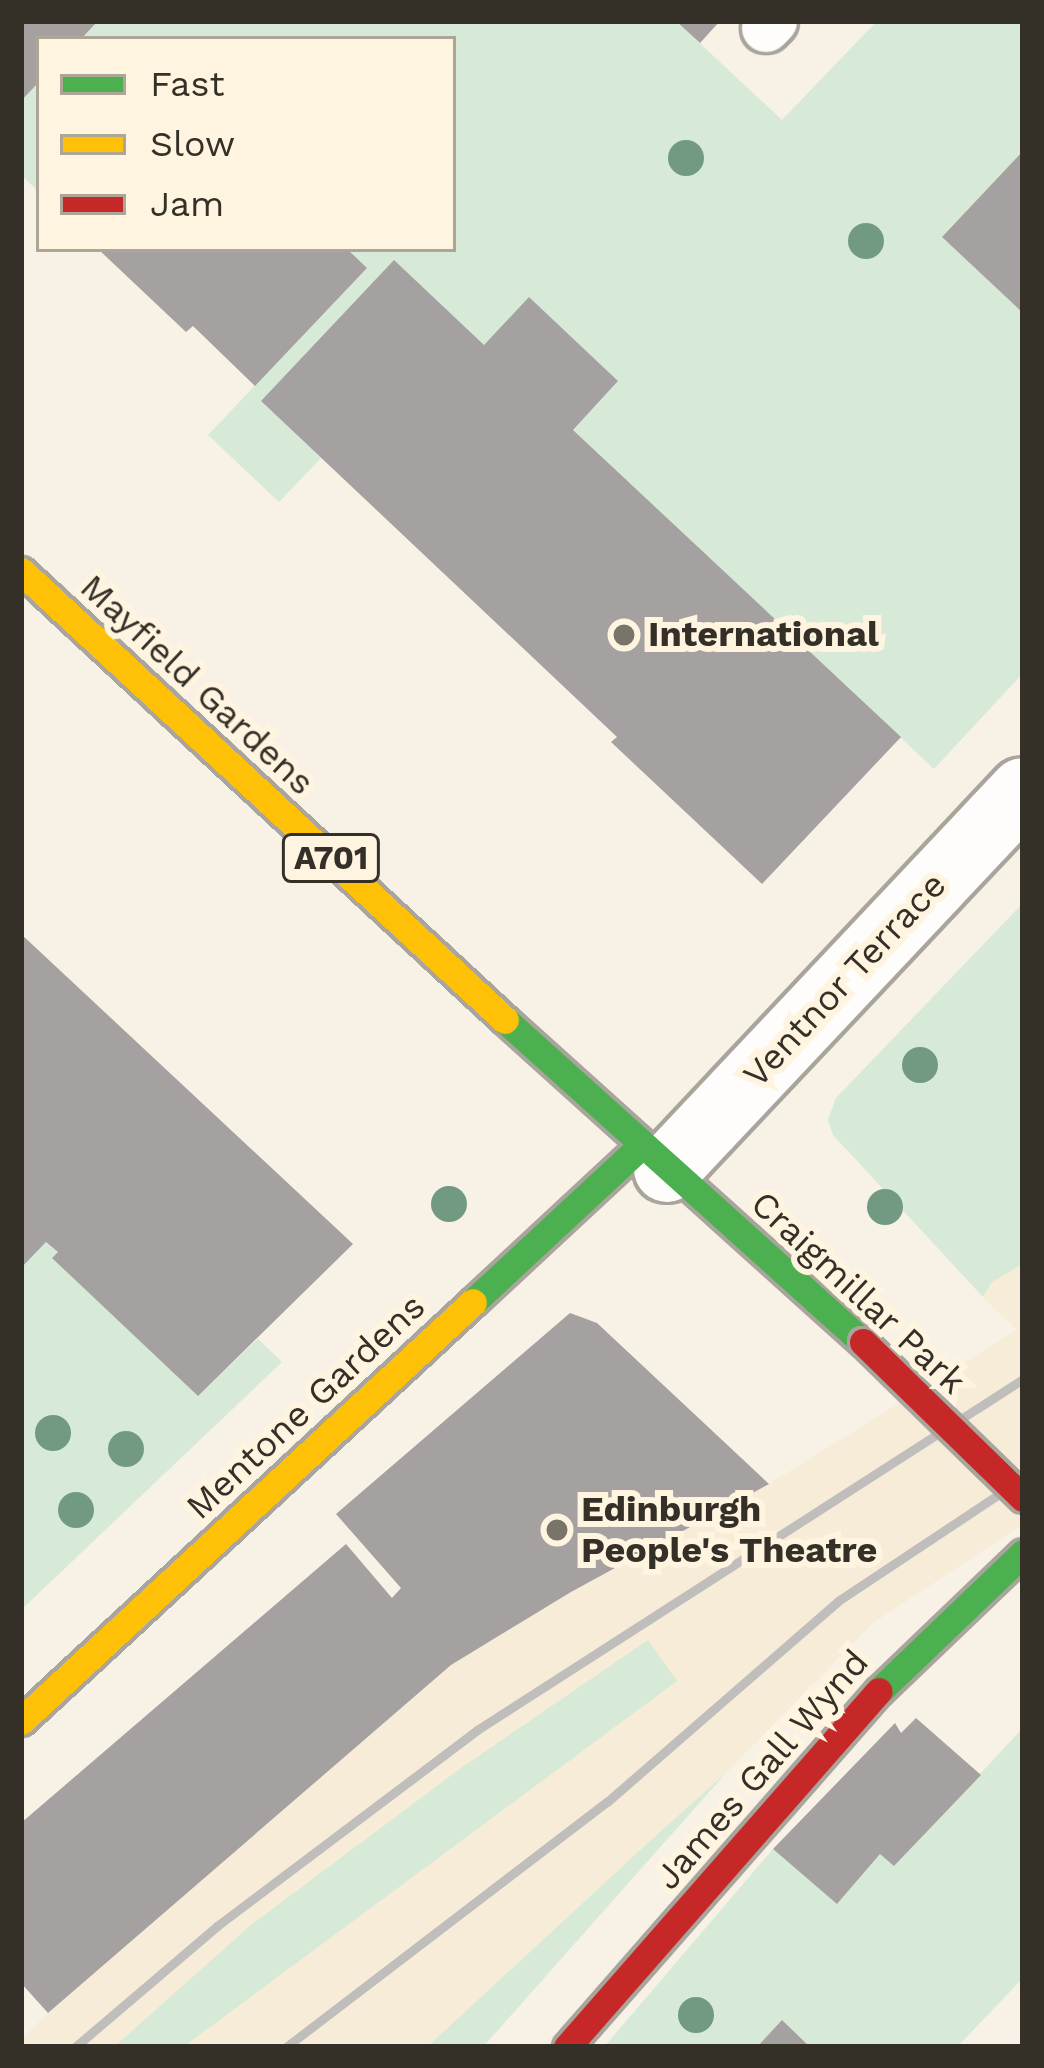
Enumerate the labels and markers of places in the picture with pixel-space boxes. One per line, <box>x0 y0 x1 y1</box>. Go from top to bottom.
place label: International <box>648 613 879 657</box>
marker: International <box>611 622 637 648</box>
place label: Edinburgh People's Theatre <box>581 1487 878 1572</box>
marker: Edinburgh People's Theatre <box>544 1517 570 1543</box>

